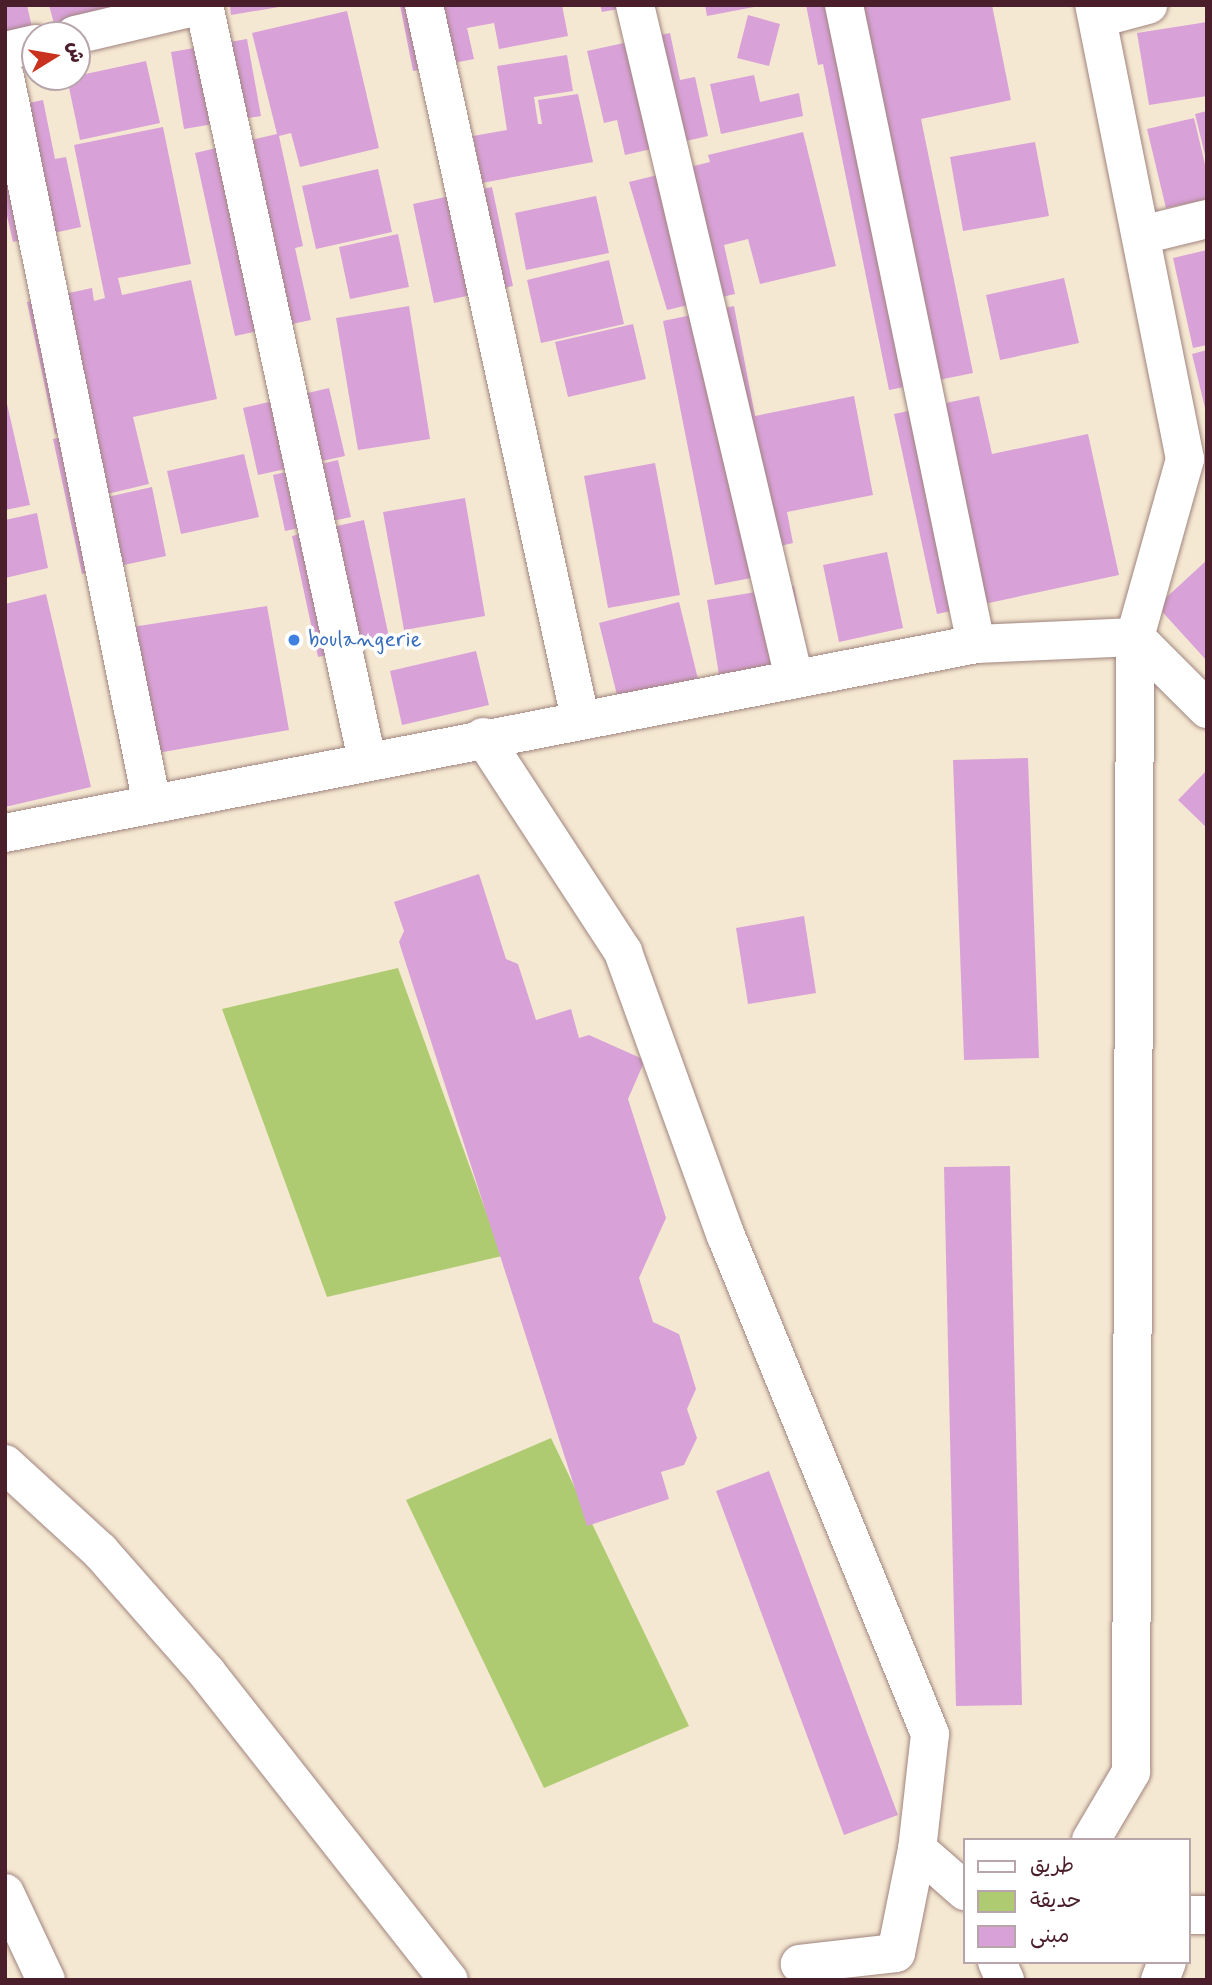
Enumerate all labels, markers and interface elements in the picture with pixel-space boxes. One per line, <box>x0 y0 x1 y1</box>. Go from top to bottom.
north arrow <box>21 21 91 91</box>
text: ش <box>61 40 89 65</box>
place label: boulangerie <box>308 626 421 654</box>
marker: boulangerie <box>286 632 302 648</box>
legend <box>964 1838 1191 1964</box>
text: طريق <box>1030 1852 1074 1880</box>
text: حديقة <box>1030 1887 1081 1915</box>
text: مبنى <box>1030 1922 1069 1950</box>

